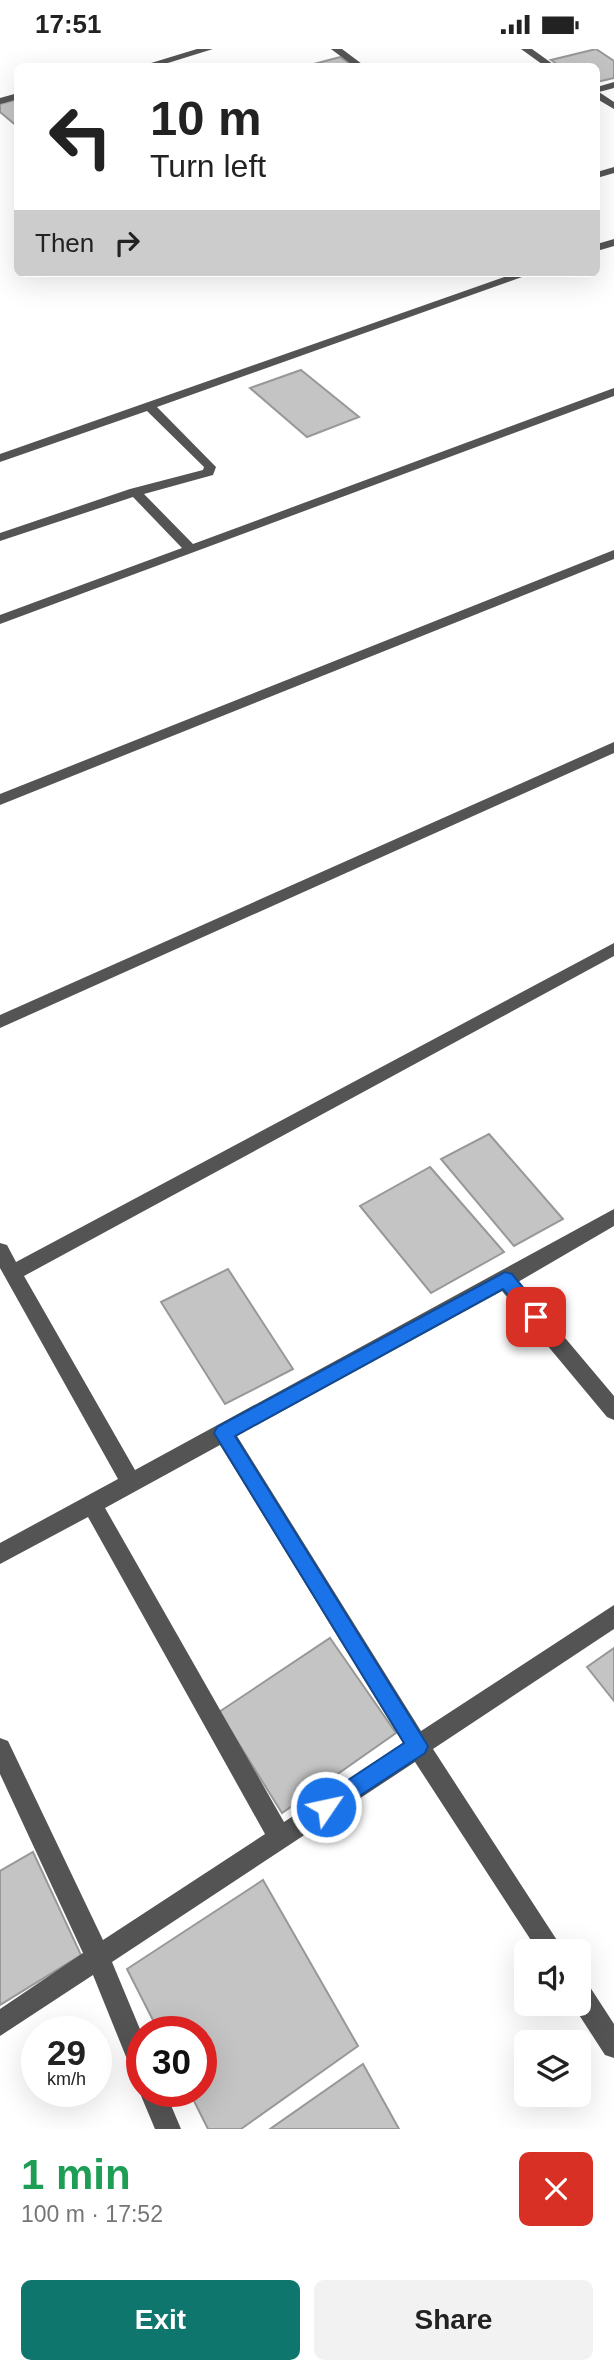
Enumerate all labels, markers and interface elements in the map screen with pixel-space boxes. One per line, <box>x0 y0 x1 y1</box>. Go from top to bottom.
text: 17:51 <box>35 9 102 39</box>
icon: left <box>35 91 126 182</box>
text: 10 m <box>150 91 262 145</box>
text: Turn left <box>150 148 266 184</box>
icon: right <box>108 224 146 262</box>
text: Then <box>35 228 94 258</box>
pin <box>506 1287 566 1347</box>
icon: arrive <box>517 1298 555 1336</box>
position arrow <box>289 1770 363 1844</box>
map controls <box>514 1939 591 2107</box>
button: sound <box>514 1939 591 2016</box>
speed limit sign: 30 <box>126 2016 217 2107</box>
button: layers <box>514 2030 591 2107</box>
text: 29 <box>47 2033 86 2072</box>
text: km/h <box>47 2069 86 2089</box>
text: 1 min <box>21 2151 131 2198</box>
button: close <box>519 2152 593 2226</box>
text: 100 m · 17:52 <box>21 2201 163 2227</box>
button: Exit <box>21 2280 300 2360</box>
button: Share <box>314 2280 593 2360</box>

